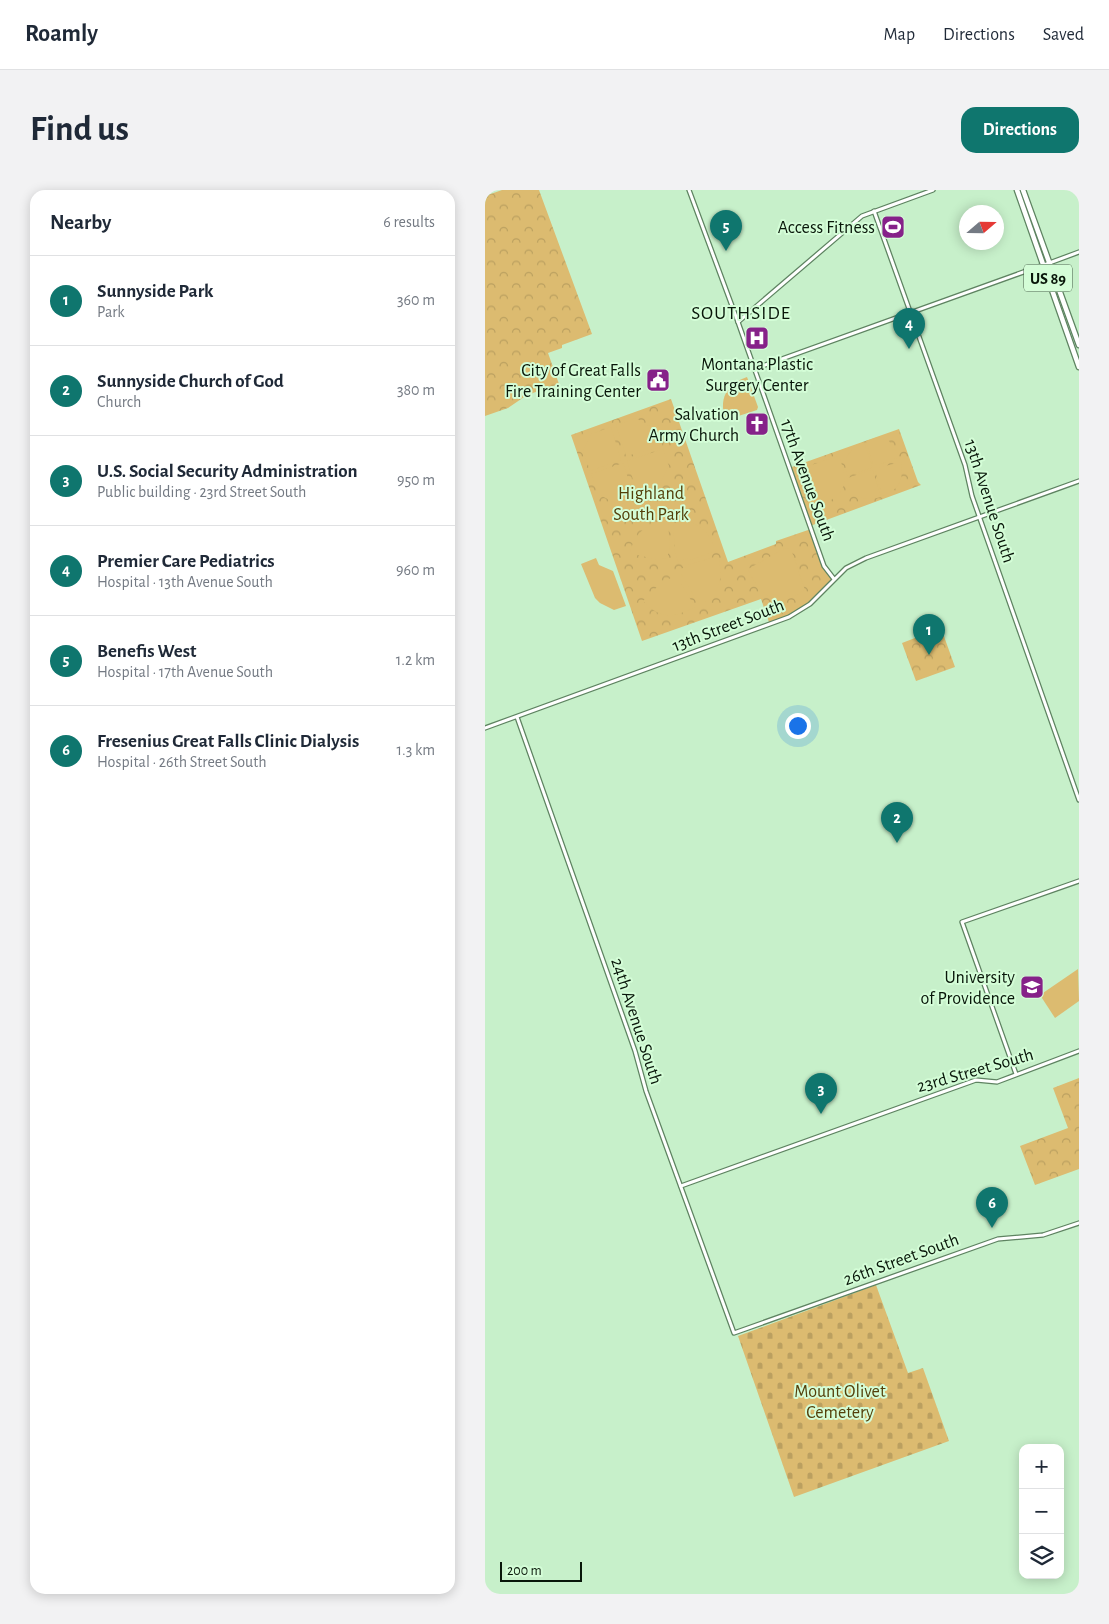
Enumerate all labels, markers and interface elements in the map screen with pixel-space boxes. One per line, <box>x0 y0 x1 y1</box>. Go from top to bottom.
text: Roamly <box>25 22 98 46</box>
text: Map <box>884 26 915 44</box>
text: Directions <box>943 26 1015 44</box>
text: Saved <box>1043 26 1084 44</box>
button: Directions <box>961 107 1079 153</box>
text: Find us <box>30 112 129 147</box>
north arrow <box>959 205 1004 250</box>
pin: 5 <box>710 210 742 251</box>
text: Nearby <box>50 212 111 233</box>
text: 6 results <box>383 214 435 230</box>
sports icon: Access Fitness <box>880 214 906 240</box>
place label: Access Fitness <box>778 219 875 237</box>
road number: US 89 <box>1024 265 1072 292</box>
text: Sunnyside Park <box>97 282 214 301</box>
text: 1 <box>63 292 69 308</box>
text: 360 m <box>397 292 435 308</box>
text: Park <box>97 304 125 320</box>
district label: SOUTHSIDE <box>691 304 791 323</box>
pin: 4 <box>893 308 925 349</box>
hospital icon: Montana Plastic Surgery Center <box>744 325 770 351</box>
place label: Montana Plastic Surgery Center <box>701 356 813 395</box>
place label: City of Great Falls Fire Training Center <box>505 362 641 401</box>
public building icon: City of Great Falls Fire Training Center <box>645 367 671 393</box>
text: Sunnyside Church of God <box>97 372 284 391</box>
text: 2 <box>62 382 70 398</box>
text: 380 m <box>397 382 435 398</box>
text: Church <box>97 394 141 410</box>
place label: Salvation Army Church <box>648 406 739 445</box>
church icon: Salvation Army Church <box>744 411 770 437</box>
street label: 17th Avenue South <box>777 417 837 544</box>
street label: 13th Avenue South <box>961 437 1017 565</box>
text: U.S. Social Security Administration <box>97 462 358 481</box>
text: 3 <box>63 472 69 488</box>
text: 950 m <box>397 472 435 488</box>
text: Public building · 23rd Street South <box>97 484 306 500</box>
park label: Highland South Park <box>613 485 689 524</box>
text: Premier Care Pediatrics <box>97 552 275 571</box>
text: 4 <box>62 562 70 578</box>
text: 960 m <box>396 562 435 578</box>
text: Hospital · 13th Avenue South <box>97 574 273 590</box>
street label: 13th Street South <box>670 596 787 656</box>
pin: 1 <box>913 614 945 655</box>
text: Benefis West <box>97 642 196 661</box>
text: 5 <box>63 652 69 668</box>
text: 1.2 km <box>396 652 435 668</box>
text: Hospital · 17th Avenue South <box>97 664 273 680</box>
your location <box>785 713 811 739</box>
text: Fresenius Great Falls Clinic Dialysis <box>97 732 359 751</box>
text: 6 <box>62 742 70 758</box>
text: 1.3 km <box>397 742 435 758</box>
text: Hospital · 26th Street South <box>97 754 267 770</box>
pin: 2 <box>881 802 913 843</box>
street label: 24th Avenue South <box>607 956 665 1087</box>
place label: University of Providence <box>921 969 1015 1008</box>
school or university icon: University of Providence <box>1019 974 1045 1000</box>
street label: 23rd Street South <box>915 1046 1036 1096</box>
pin: 3 <box>805 1073 837 1114</box>
pin: 6 <box>976 1187 1008 1228</box>
street label: 26th Street South <box>841 1231 961 1289</box>
park label: Mount Olivet Cemetery <box>794 1383 886 1422</box>
map controls <box>1019 1444 1064 1579</box>
button: + <box>1019 1444 1064 1489</box>
button: − <box>1019 1489 1064 1534</box>
button: layers <box>1019 1534 1064 1579</box>
scale bar <box>500 1559 583 1582</box>
text: 200 m <box>507 1564 542 1578</box>

